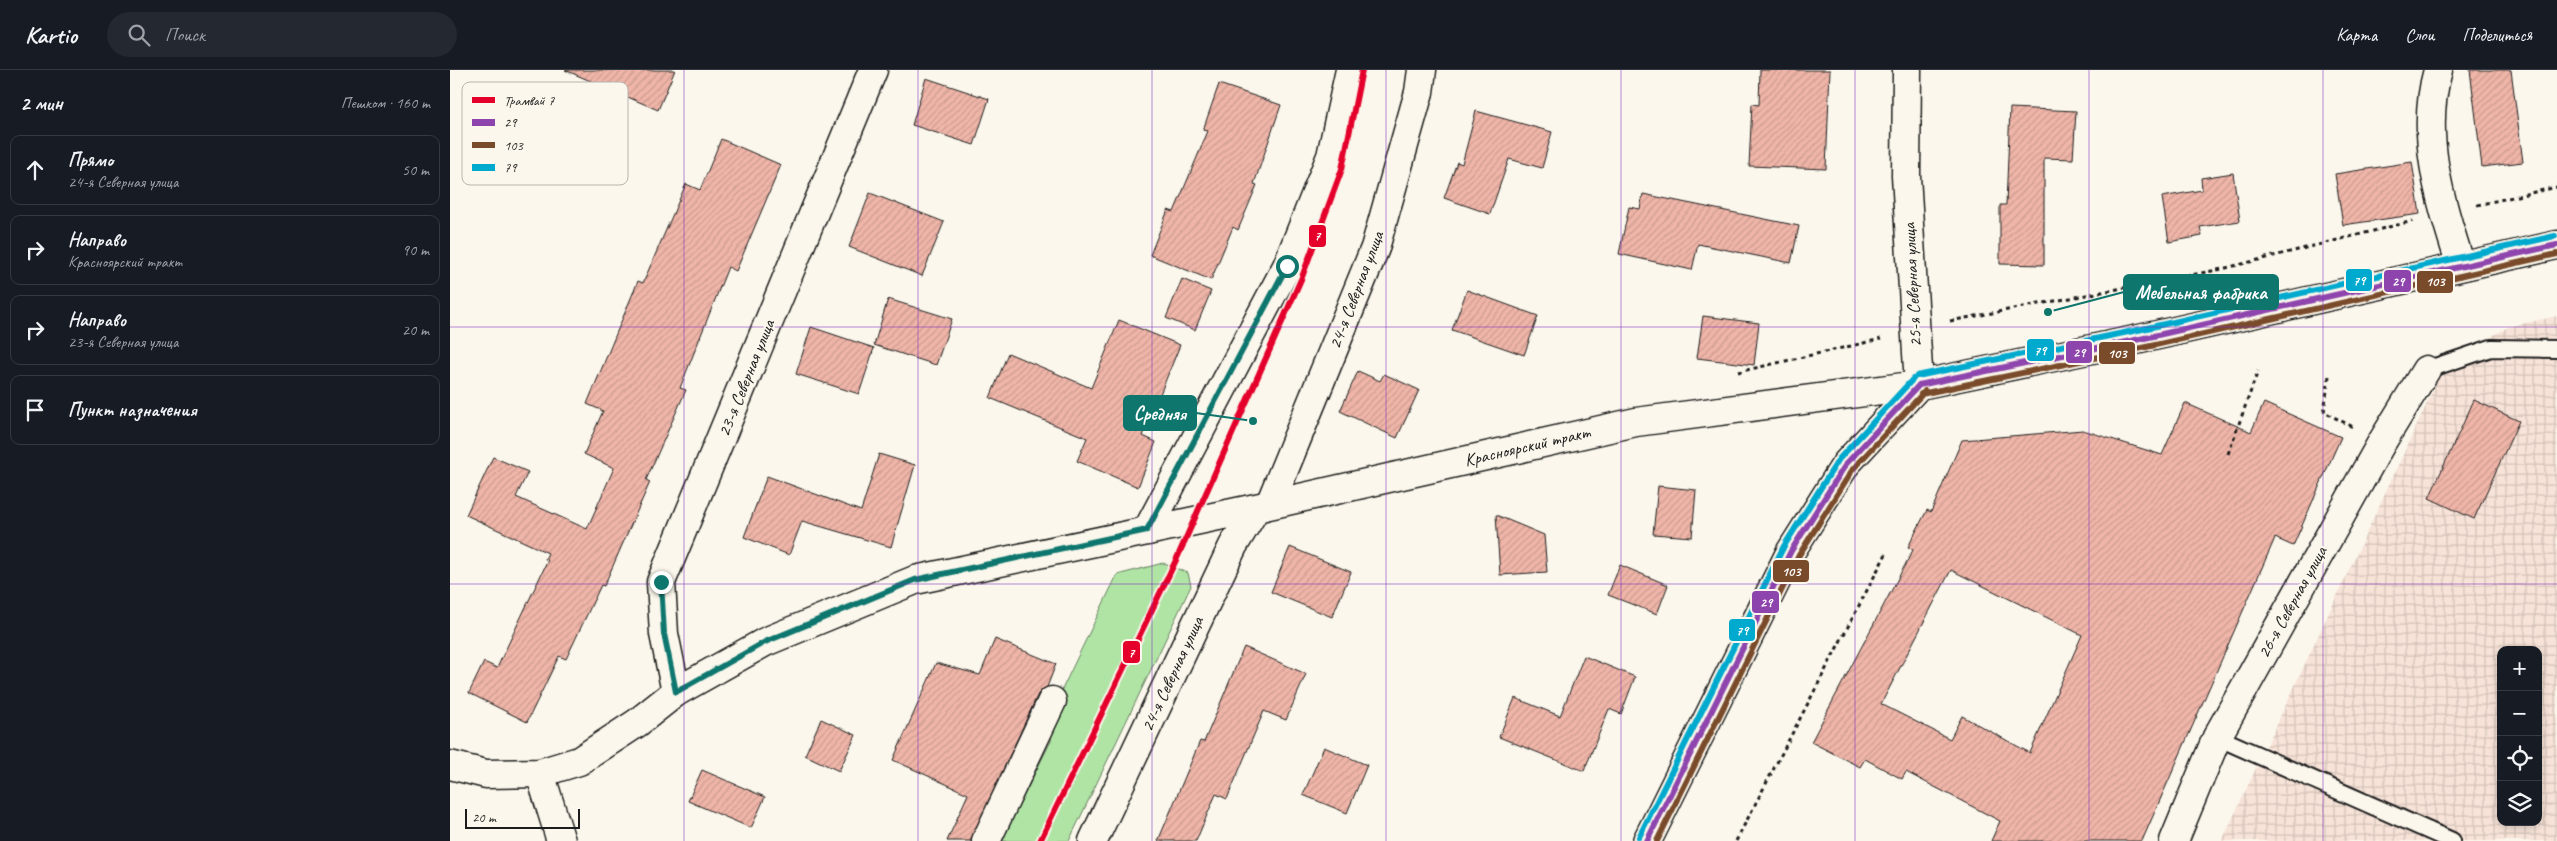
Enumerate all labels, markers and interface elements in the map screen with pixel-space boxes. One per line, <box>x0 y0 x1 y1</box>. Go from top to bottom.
search box <box>107 12 457 57</box>
text: Kartio <box>25 20 77 50</box>
icon: search <box>125 21 153 49</box>
text: Поиск <box>165 23 205 47</box>
text: Карта <box>2336 24 2377 46</box>
text: Слои <box>2405 24 2434 46</box>
text: Поделиться <box>2462 24 2532 46</box>
legend <box>462 82 628 185</box>
text: 2 мин <box>20 90 63 116</box>
text: Трамвай 7 <box>504 92 555 109</box>
text: Пешком · 160 m <box>341 93 430 113</box>
text: 29 <box>504 114 518 131</box>
text: 103 <box>504 137 525 154</box>
text: Прямо <box>68 148 113 172</box>
icon: ahead <box>21 156 49 184</box>
text: 79 <box>504 159 518 176</box>
text: 50 m <box>402 160 429 180</box>
text: 24-я Северная улица <box>68 172 178 192</box>
street label: 25-я Северная улица <box>1898 221 1926 348</box>
line badge: 7 <box>1308 224 1327 248</box>
street label: 24-я Северная улица <box>1323 226 1389 352</box>
text: 7 <box>1314 227 1322 244</box>
text: Направо <box>68 228 126 252</box>
icon: right <box>21 236 49 264</box>
text: 90 m <box>402 240 429 260</box>
text: Красноярский тракт <box>68 252 182 272</box>
route start <box>1276 255 1299 278</box>
line badge: 79 <box>2345 268 2373 292</box>
line badge: 29 <box>2383 269 2412 293</box>
line badge: 103 <box>2416 270 2454 294</box>
text: 79 <box>2353 272 2367 289</box>
text: 29 <box>2392 273 2406 290</box>
text: 103 <box>2426 273 2446 290</box>
callout: Мебельная фабрика <box>2124 275 2278 309</box>
text: Мебельная фабрика <box>2135 281 2268 305</box>
text: Направо <box>68 308 126 332</box>
street label: 23-я Северная улица <box>713 315 780 440</box>
icon: right <box>21 316 49 344</box>
text: 20 m <box>402 320 429 340</box>
text: 23-я Северная улица <box>68 332 178 352</box>
line badge: 79 <box>2026 338 2055 362</box>
line badge: 29 <box>2065 340 2093 364</box>
line badge: 103 <box>2098 341 2136 365</box>
text: 79 <box>2034 342 2048 359</box>
text: 29 <box>2073 344 2087 361</box>
text: 103 <box>2108 345 2128 362</box>
icon: arrive <box>21 396 49 424</box>
callout: Средняя <box>1124 396 1196 430</box>
text: Пункт назначения <box>68 398 197 422</box>
text: Средняя <box>1134 402 1188 426</box>
street label: Красноярский тракт <box>1462 420 1594 471</box>
street label: 26-я Северная улица <box>2252 541 2333 662</box>
line badge: 103 <box>1772 559 1810 583</box>
text: 103 <box>1782 563 1802 580</box>
route end <box>650 571 673 594</box>
line badge: 29 <box>1751 590 1780 614</box>
text: 29 <box>1760 594 1774 611</box>
street label: 24-я Северная улица <box>1136 611 1209 735</box>
line badge: 79 <box>1728 618 1756 642</box>
text: 79 <box>1736 622 1750 639</box>
line badge: 7 <box>1122 640 1141 664</box>
text: 7 <box>1128 644 1136 661</box>
map controls <box>2497 646 2542 826</box>
button: + <box>2497 646 2542 691</box>
button: − <box>2497 691 2542 736</box>
button: locate <box>2497 736 2542 781</box>
button: layers <box>2497 781 2542 826</box>
scale bar <box>465 806 580 829</box>
text: 20 m <box>472 809 496 826</box>

